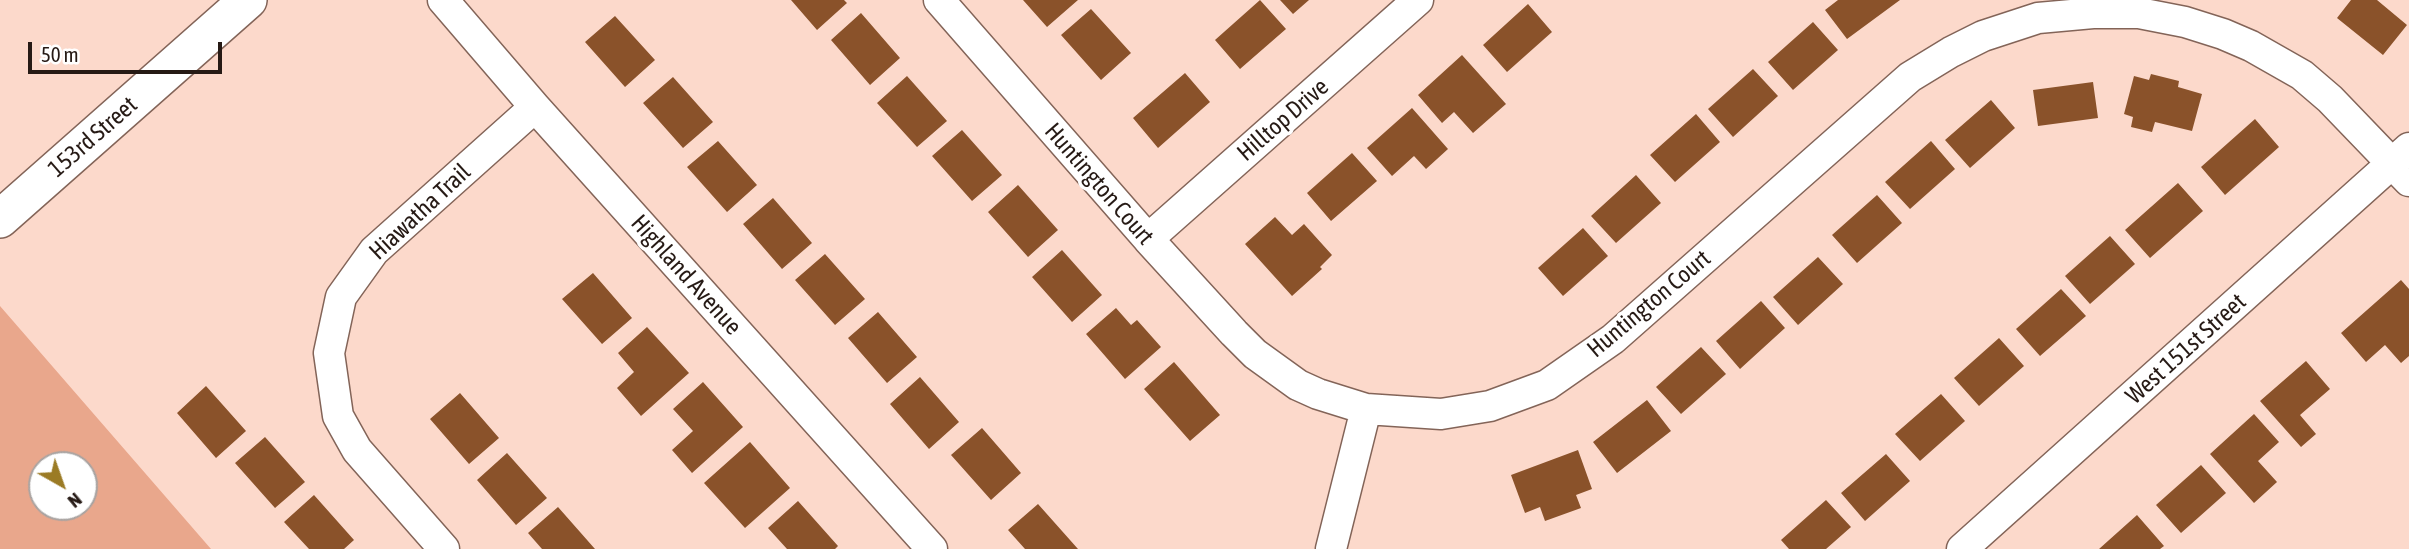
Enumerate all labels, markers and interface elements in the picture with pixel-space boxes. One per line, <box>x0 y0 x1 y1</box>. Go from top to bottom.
scale bar <box>32 28 226 72</box>
text: 50 m <box>41 42 79 66</box>
street label: Hilltop Drive <box>1232 73 1334 167</box>
street label: 153rd Street <box>43 91 143 183</box>
street label: Huntington Court <box>1038 117 1160 251</box>
street label: Hiawatha Trail <box>364 158 476 266</box>
street label: Highland Avenue <box>625 209 747 341</box>
street label: Huntington Court <box>1582 244 1716 364</box>
street label: West 151st Street <box>2120 288 2252 410</box>
north arrow <box>28 451 98 521</box>
text: N <box>64 489 87 513</box>

